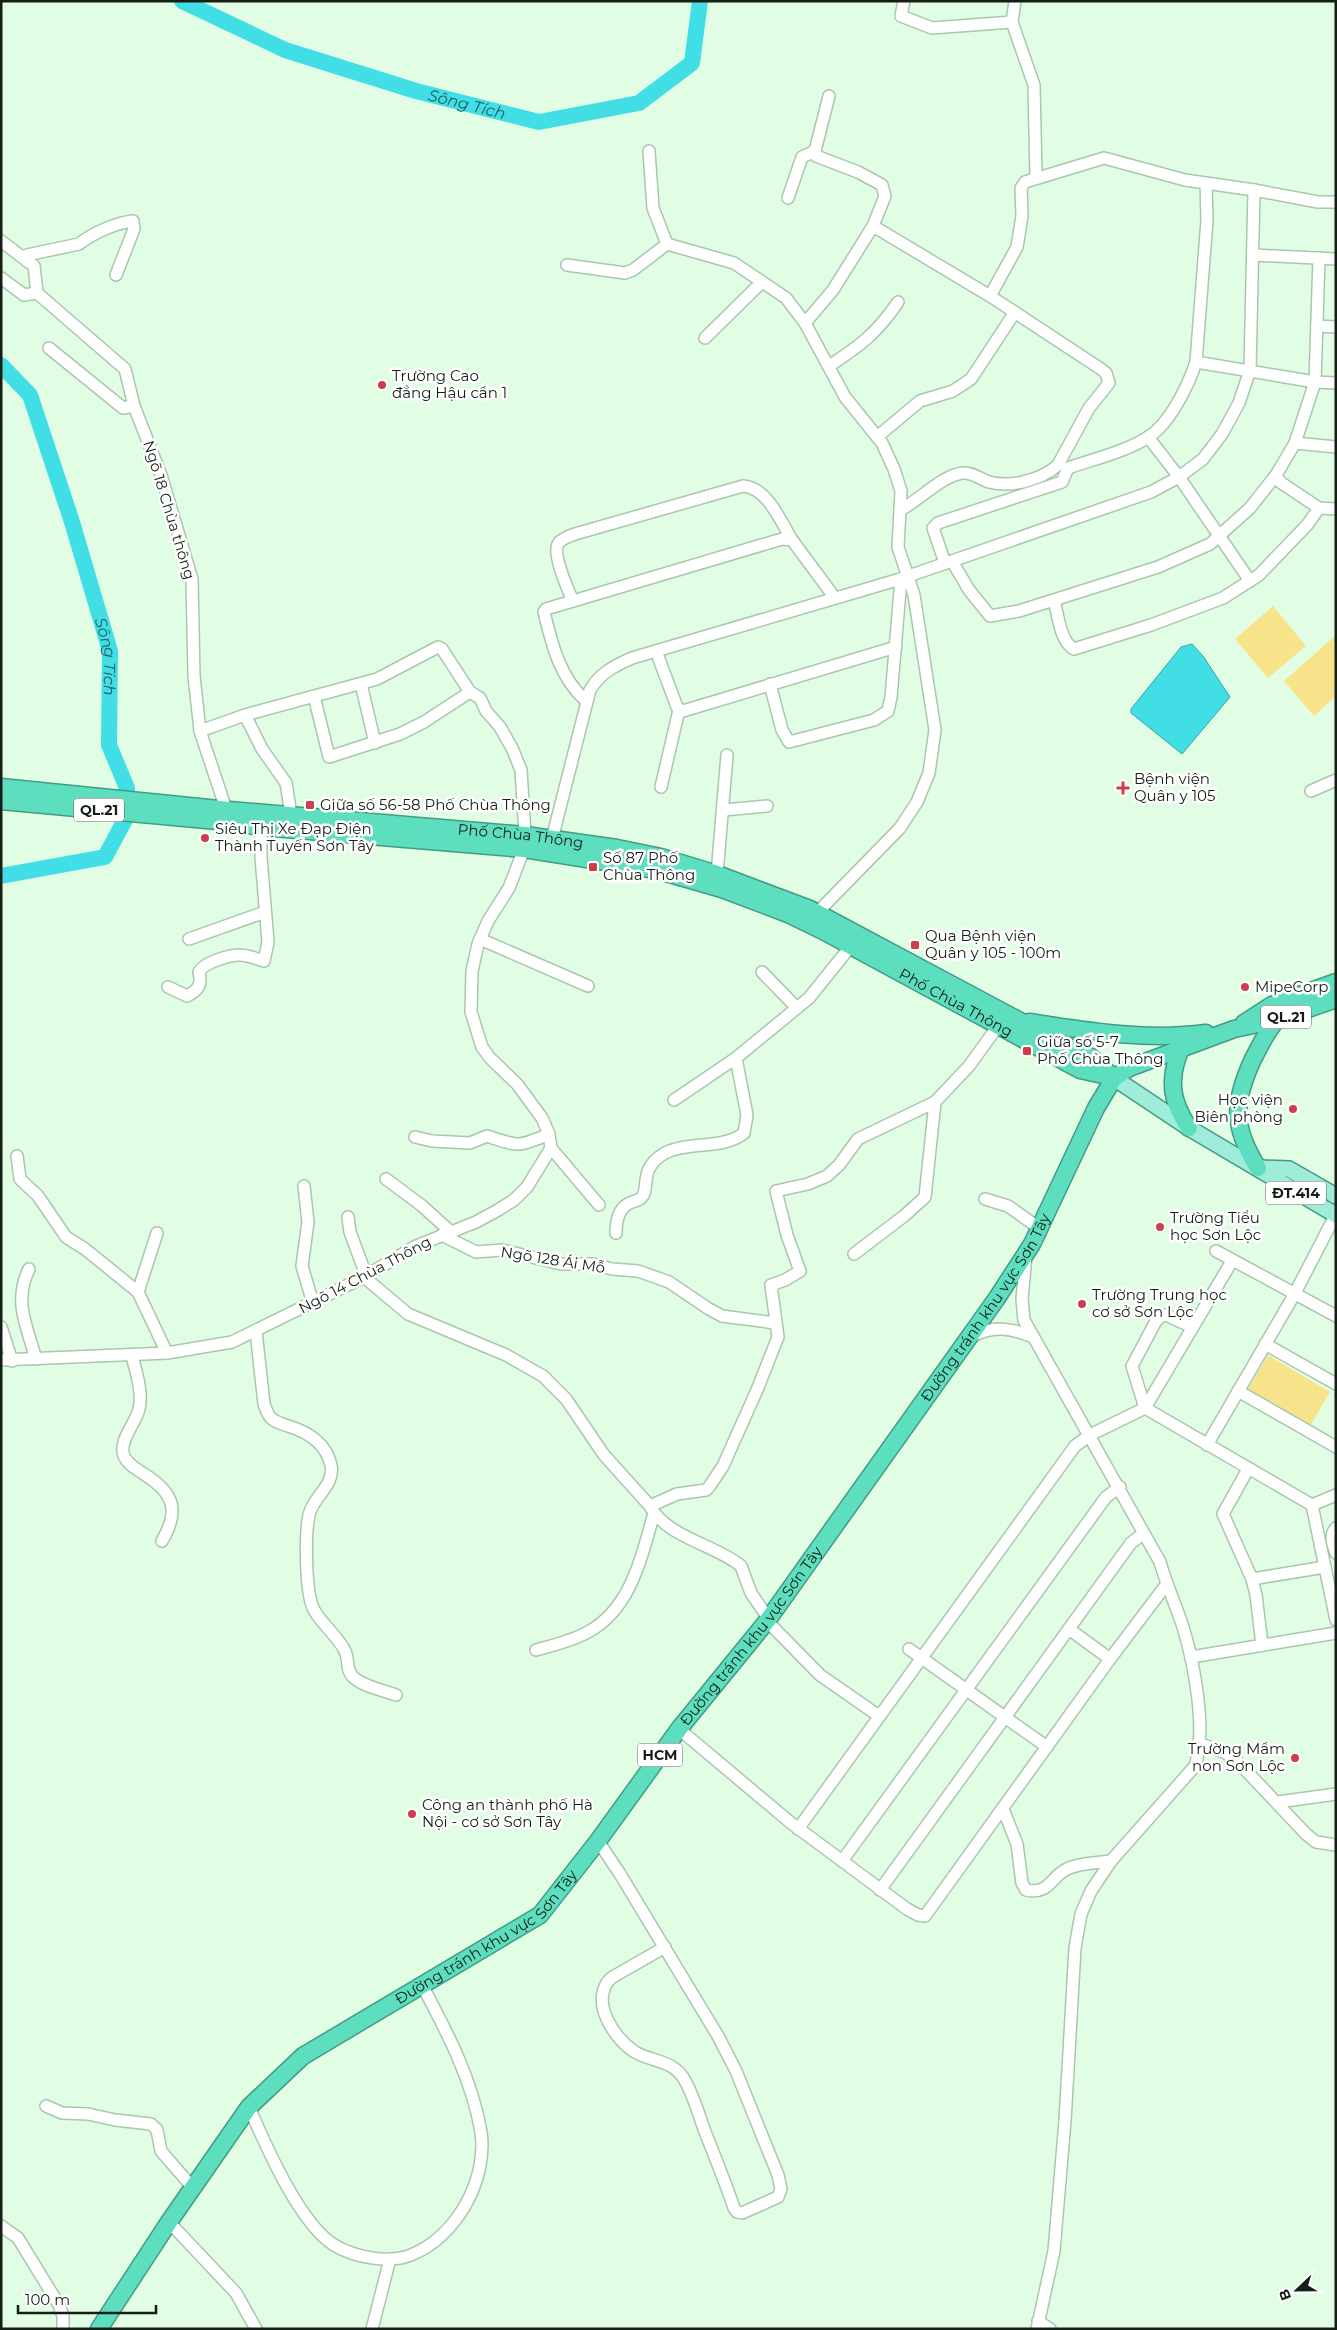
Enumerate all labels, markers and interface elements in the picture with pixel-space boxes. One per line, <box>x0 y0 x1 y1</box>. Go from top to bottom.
water label: Sông Tích <box>426 85 508 123</box>
place label: Trường Cao đẳng Hậu cần 1 <box>392 366 507 402</box>
marker: Trường Cao đẳng Hậu cần 1 <box>376 379 388 391</box>
street label: Ngõ 18 Chùa thông <box>139 438 200 582</box>
water label: Sông Tích <box>91 615 119 696</box>
place label: Bệnh viện Quân y 105 <box>1134 769 1215 805</box>
marker: Bệnh viện Quân y 105 <box>1116 781 1130 795</box>
place label: Giữa số 56-58 Phố Chùa Thông <box>320 795 551 814</box>
road number: QL.21 <box>74 798 124 822</box>
marker: Giữa số 56-58 Phố Chùa Thông <box>304 799 316 811</box>
place label: Siêu Thị Xe Đạp Điện Thành Tuyến Sơn Tây <box>215 819 375 855</box>
street label: Phố Chùa Thông <box>457 819 585 852</box>
marker: Siêu Thị Xe Đạp Điện Thành Tuyến Sơn Tây <box>199 832 211 844</box>
place label: Số 87 Phố Chùa Thông <box>603 848 695 884</box>
marker: Số 87 Phố Chùa Thông <box>587 861 599 873</box>
place label: Qua Bệnh viện Quân y 105 - 100m <box>925 926 1061 962</box>
marker: Qua Bệnh viện Quân y 105 - 100m <box>909 939 921 951</box>
street label: Phố Chùa Thông <box>896 964 1016 1041</box>
place label: MipeCorp <box>1255 977 1328 996</box>
marker: MipeCorp <box>1239 981 1251 993</box>
road number: QL.21 <box>1261 1006 1311 1028</box>
place label: Giữa số 5-7 Phố Chùa Thông <box>1037 1032 1163 1068</box>
marker: Giữa số 5-7 Phố Chùa Thông <box>1021 1045 1033 1057</box>
place label: Học viện Biên phòng <box>1194 1090 1283 1126</box>
marker: Học viện Biên phòng <box>1287 1103 1299 1115</box>
road number: ĐT.414 <box>1266 1182 1326 1204</box>
place label: Trường Tiểu học Sơn Lộc <box>1170 1208 1261 1244</box>
street label: Đường tránh khu vực Sơn Tây <box>916 1210 1054 1405</box>
marker: Trường Tiểu học Sơn Lộc <box>1154 1221 1166 1233</box>
street label: Ngõ 14 Chùa Thông <box>295 1232 434 1318</box>
street label: Ngõ 128 Ái Mỗ <box>499 1242 607 1277</box>
place label: Trường Trung học cơ sở Sơn Lộc <box>1092 1285 1227 1321</box>
marker: Trường Trung học cơ sở Sơn Lộc <box>1076 1298 1088 1310</box>
street label: Đường tránh khu vực Sơn Tây <box>676 1542 827 1729</box>
place label: Trường Mầm non Sơn Lộc <box>1188 1739 1285 1775</box>
road number: HCM <box>638 1744 682 1766</box>
marker: Trường Mầm non Sơn Lộc <box>1289 1752 1301 1764</box>
place label: Công an thành phố Hà Nội - cơ sở Sơn Tây <box>422 1795 593 1831</box>
marker: Công an thành phố Hà Nội - cơ sở Sơn Tây <box>406 1808 418 1820</box>
street label: Đường tránh khu vực Sơn Tây <box>391 1865 581 2008</box>
north arrow <box>1272 2265 1322 2315</box>
scale bar <box>18 2282 155 2314</box>
text: B <box>1274 2286 1295 2303</box>
text: 100 m <box>25 2290 70 2309</box>

